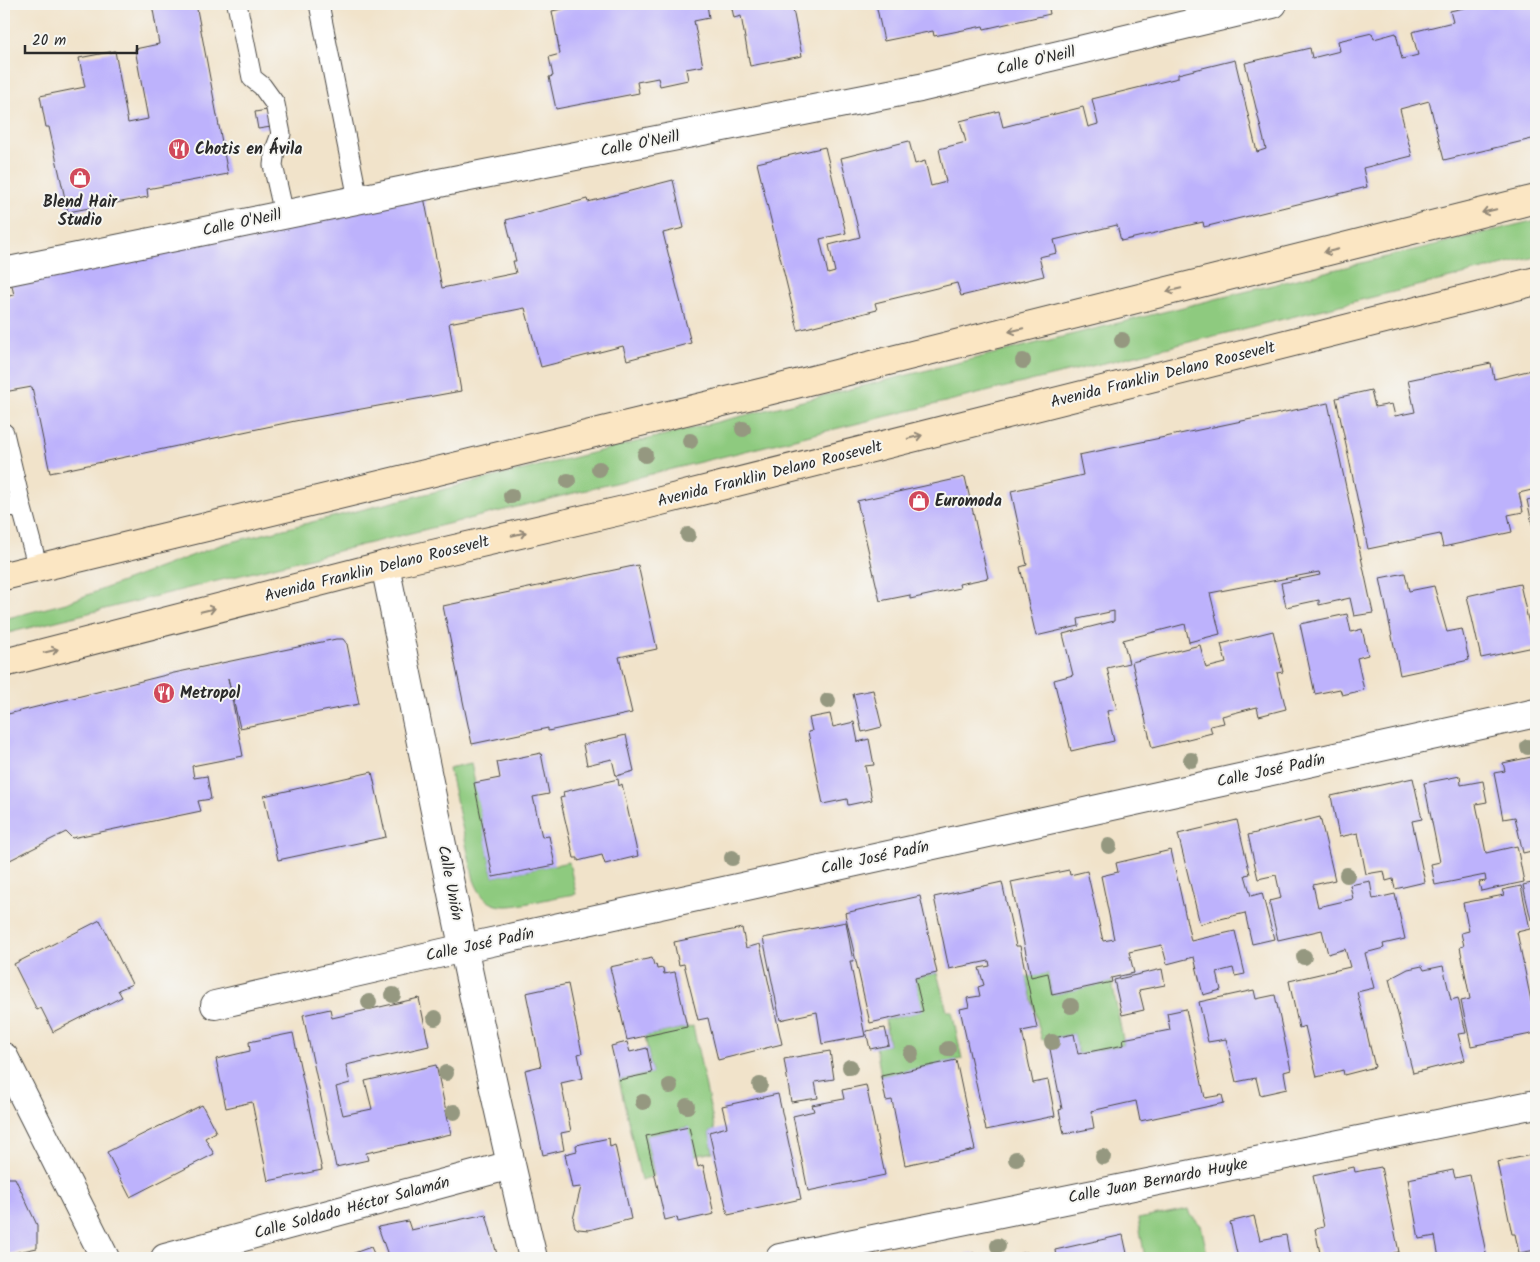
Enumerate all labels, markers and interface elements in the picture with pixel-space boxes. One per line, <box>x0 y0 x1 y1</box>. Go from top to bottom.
scale bar <box>25 22 138 54</box>
text: 20 m <box>32 29 66 53</box>
street label: Calle O'Neill <box>994 40 1078 82</box>
street label: Calle O'Neill <box>598 124 682 164</box>
restaurant icon: Chotis en Ávila <box>167 137 191 161</box>
place label: Chotis en Ávila <box>195 137 302 162</box>
shop icon: Blend Hair Studio <box>68 166 92 190</box>
place label: Blend Hair Studio <box>43 190 118 233</box>
street label: Calle O'Neill <box>200 202 284 244</box>
one-way arrow <box>1481 207 1497 216</box>
one-way arrow <box>1324 246 1340 256</box>
one-way arrow <box>1166 286 1182 295</box>
one-way arrow <box>1009 326 1025 335</box>
street label: Avenida Franklin Delano Roosevelt <box>1048 335 1279 415</box>
one-way arrow <box>906 432 922 441</box>
street label: Avenida Franklin Delano Roosevelt <box>655 434 886 514</box>
shop icon: Euromoda <box>907 489 931 513</box>
place label: Euromoda <box>935 489 1002 514</box>
street label: Avenida Franklin Delano Roosevelt <box>262 529 493 609</box>
one-way arrow <box>511 529 527 538</box>
one-way arrow <box>200 605 216 615</box>
one-way arrow <box>43 646 59 655</box>
restaurant icon: Metropol <box>152 681 176 705</box>
place label: Metropol <box>180 681 241 706</box>
street label: Calle José Padín <box>1215 747 1327 795</box>
street label: Calle José Padín <box>819 834 931 882</box>
street label: Calle Unión <box>430 843 470 923</box>
street label: Calle José Padín <box>424 921 536 969</box>
street label: Calle Juan Bernardo Huyke <box>1066 1151 1250 1211</box>
street label: Calle Soldado Héctor Salamán <box>251 1170 453 1246</box>

